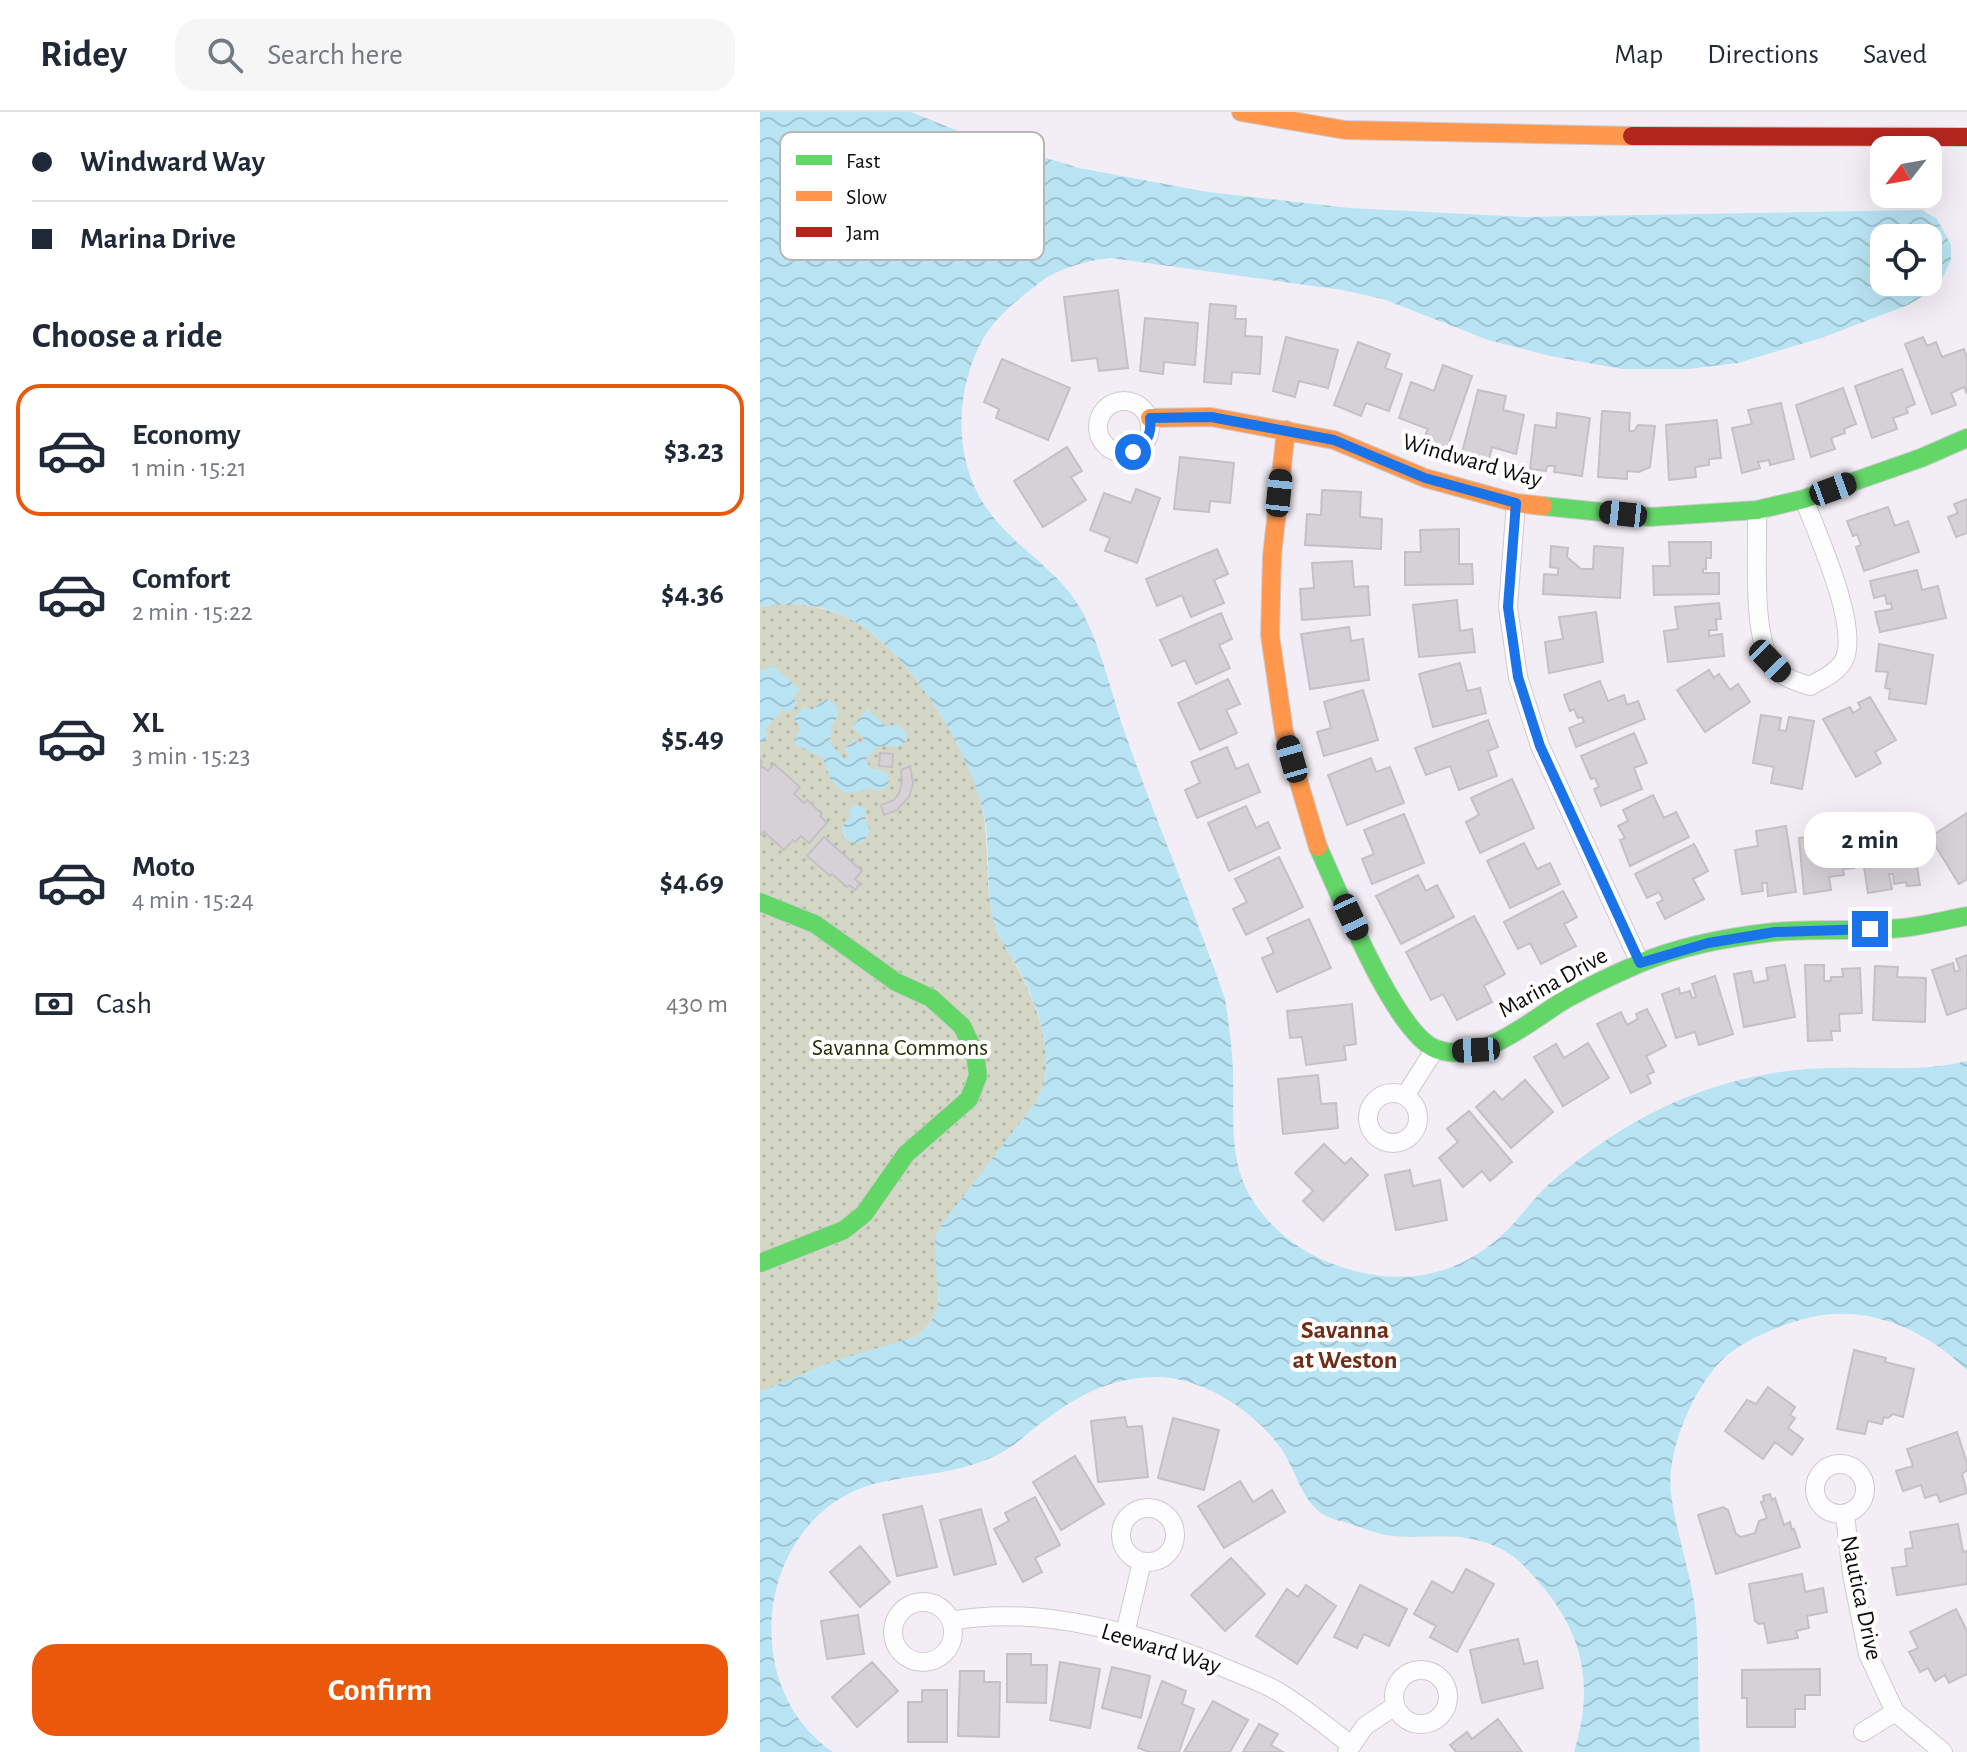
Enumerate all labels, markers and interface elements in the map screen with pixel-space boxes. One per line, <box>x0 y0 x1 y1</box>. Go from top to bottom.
search box <box>175 19 735 91</box>
icon: search <box>203 33 247 77</box>
text: Ridey <box>40 36 127 74</box>
text: Search here <box>267 40 403 70</box>
text: Map <box>1614 41 1663 69</box>
text: Directions <box>1707 41 1819 69</box>
text: Saved <box>1863 41 1927 69</box>
legend <box>780 132 1044 260</box>
north arrow <box>1870 136 1942 208</box>
map controls <box>1870 136 1942 296</box>
text: Windward Way <box>80 147 265 177</box>
text: Fast <box>846 150 880 172</box>
text: Slow <box>846 186 887 208</box>
text: Jam <box>846 222 880 244</box>
text: Marina Drive <box>80 224 236 254</box>
button: locate <box>1870 224 1942 296</box>
text: Choose a ride <box>32 318 222 354</box>
icon: car <box>36 414 108 486</box>
text: Economy <box>132 420 241 450</box>
street label: Windward Way <box>1400 430 1544 492</box>
route start <box>1115 434 1151 470</box>
text: $3.23 <box>664 435 724 465</box>
text: 1 min · 15:21 <box>132 455 247 481</box>
car <box>1265 468 1293 518</box>
car <box>1806 470 1860 508</box>
car <box>1598 500 1648 528</box>
icon: car <box>36 558 108 630</box>
text: Comfort <box>132 564 231 594</box>
text: $4.36 <box>661 579 724 609</box>
text: 2 min · 15:22 <box>132 599 253 625</box>
car <box>1745 635 1795 687</box>
icon: car <box>36 702 108 774</box>
text: XL <box>132 708 164 738</box>
text: $5.49 <box>661 723 724 753</box>
car <box>1274 733 1310 785</box>
text: 3 min · 15:23 <box>132 743 250 769</box>
callout: 2 min <box>1804 813 1936 869</box>
text: 2 min <box>1841 827 1899 853</box>
icon: car <box>36 846 108 918</box>
text: Moto <box>132 852 195 882</box>
text: $4.69 <box>660 867 724 897</box>
text: 4 min · 15:24 <box>132 887 254 913</box>
car <box>1330 890 1372 944</box>
route end <box>1852 911 1888 947</box>
street label: Marina Drive <box>1495 943 1611 1023</box>
icon: cash <box>32 982 76 1026</box>
text: Cash <box>96 989 152 1019</box>
text: 430 m <box>666 991 728 1017</box>
park label: Savanna Commons <box>812 1036 988 1060</box>
car <box>1451 1037 1501 1063</box>
district label: Savanna at Weston <box>1293 1317 1397 1373</box>
street label: Nautica Drive <box>1836 1534 1886 1662</box>
street label: Leeward Way <box>1098 1619 1224 1679</box>
button: Confirm <box>32 1644 728 1736</box>

